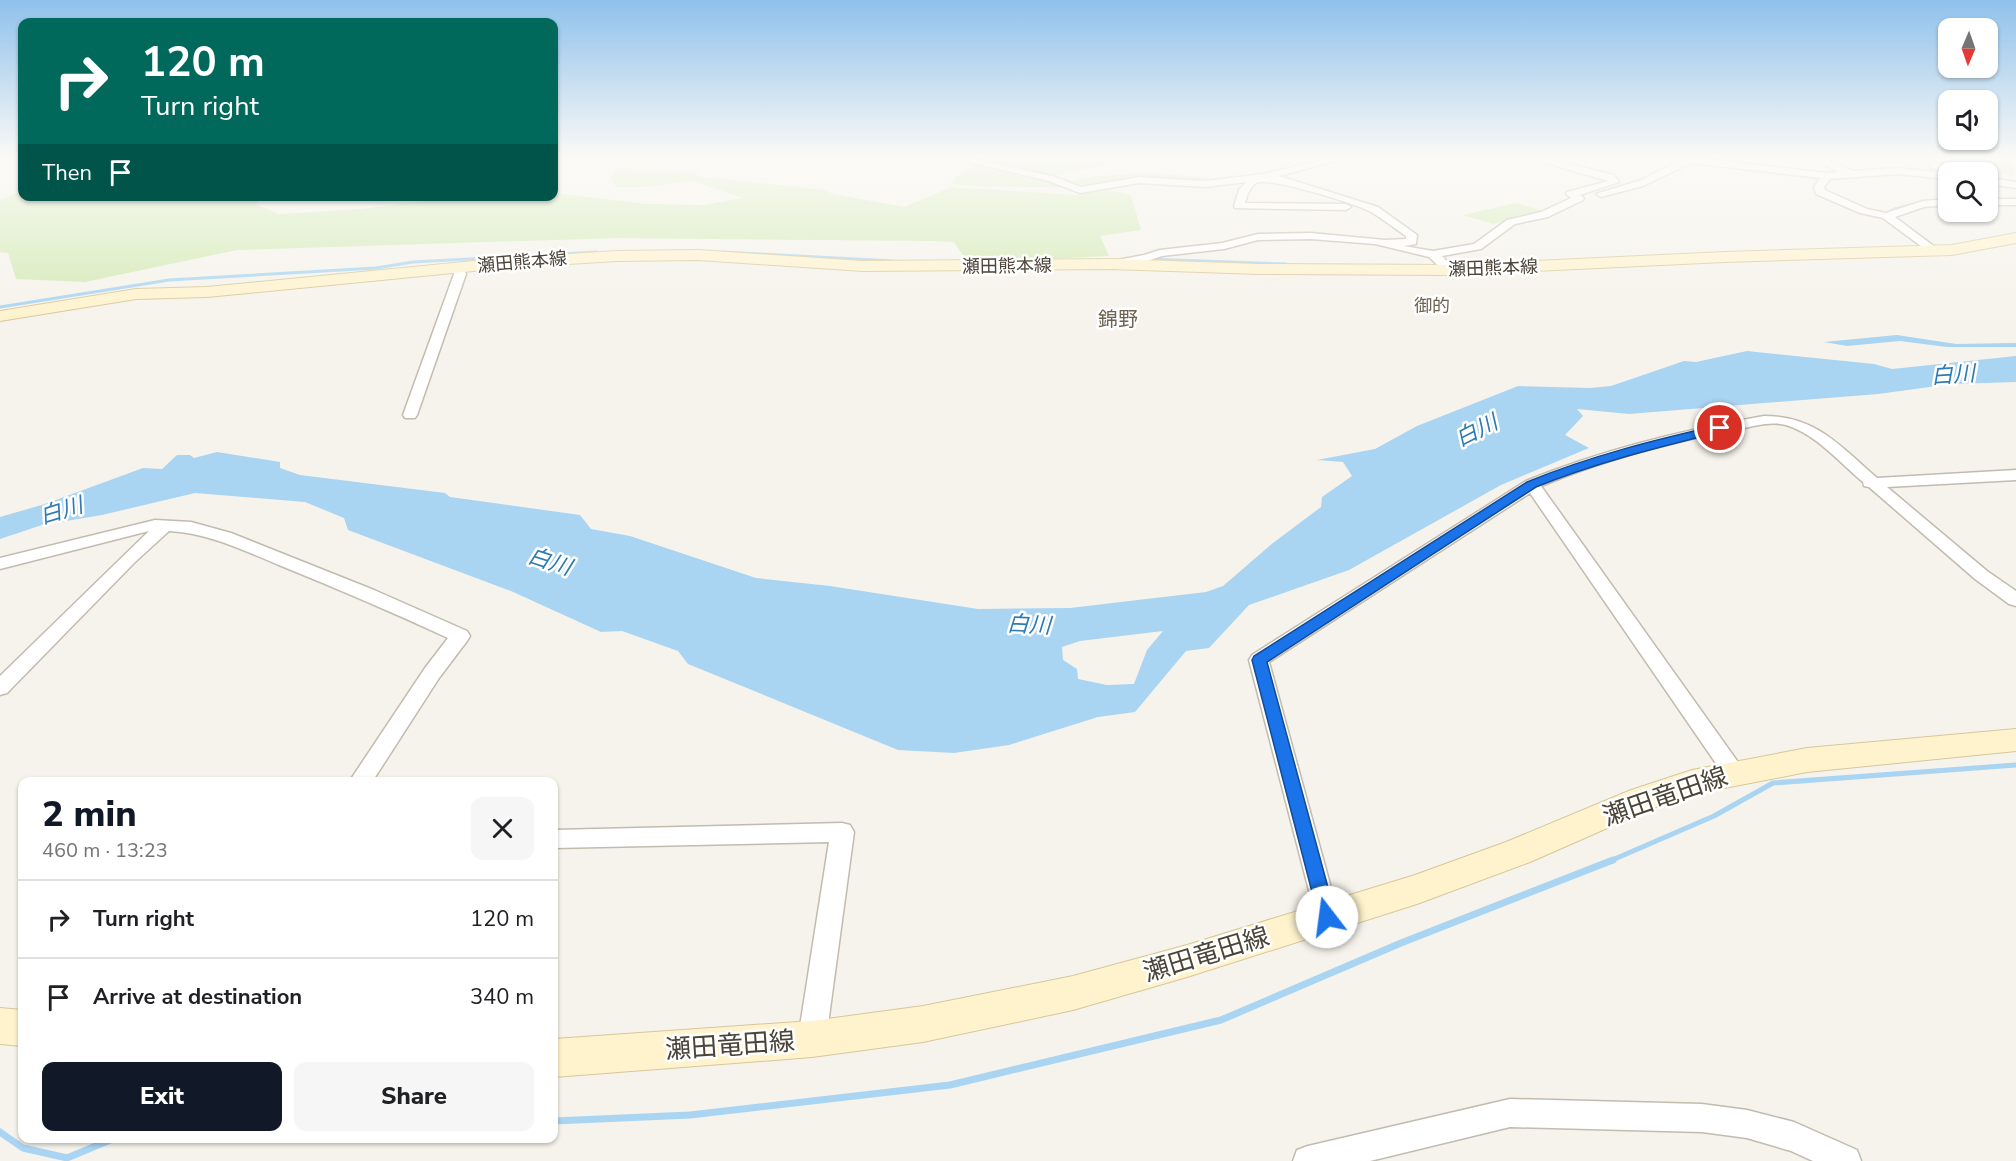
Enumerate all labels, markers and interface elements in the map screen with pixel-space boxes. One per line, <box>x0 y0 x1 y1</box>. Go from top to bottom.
north arrow <box>1938 18 1998 78</box>
map controls <box>1938 18 1998 222</box>
text: 120 m <box>141 34 265 91</box>
icon: right <box>42 42 120 120</box>
text: Turn right <box>141 88 259 125</box>
button: sound <box>1938 90 1998 150</box>
icon: arrive <box>104 156 137 189</box>
text: Then <box>42 158 92 188</box>
button: search <box>1938 162 1998 222</box>
street label: 瀬田熊本線 <box>476 246 568 278</box>
street label: 瀬田熊本線 <box>962 253 1052 279</box>
street label: 瀬田熊本線 <box>1448 254 1538 282</box>
district label: 御的 <box>1414 294 1450 318</box>
district label: 錦野 <box>1098 306 1138 333</box>
water label: 白川 <box>1930 358 1978 391</box>
pin <box>1694 402 1745 453</box>
water label: 白川 <box>1450 407 1505 454</box>
icon: arrive <box>1703 411 1736 444</box>
water label: 白川 <box>36 490 89 532</box>
water label: 白川 <box>524 541 577 584</box>
water label: 白川 <box>1006 609 1054 641</box>
street label: 瀬田竜田線 <box>1598 759 1732 834</box>
text: 2 min <box>42 790 137 839</box>
button: close <box>471 797 534 860</box>
text: 460 m · 13:23 <box>42 837 168 864</box>
position arrow <box>1295 885 1359 949</box>
icon: right <box>42 903 75 936</box>
text: Turn right <box>93 904 194 934</box>
text: 120 m <box>470 904 534 934</box>
street label: 瀬田竜田線 <box>1139 919 1273 990</box>
icon: arrive <box>42 981 75 1014</box>
text: Arrive at destination <box>93 982 302 1012</box>
text: 340 m <box>470 982 534 1012</box>
street label: 瀬田竜田線 <box>664 1024 796 1067</box>
button: Exit <box>42 1062 282 1131</box>
button: Share <box>294 1062 534 1131</box>

